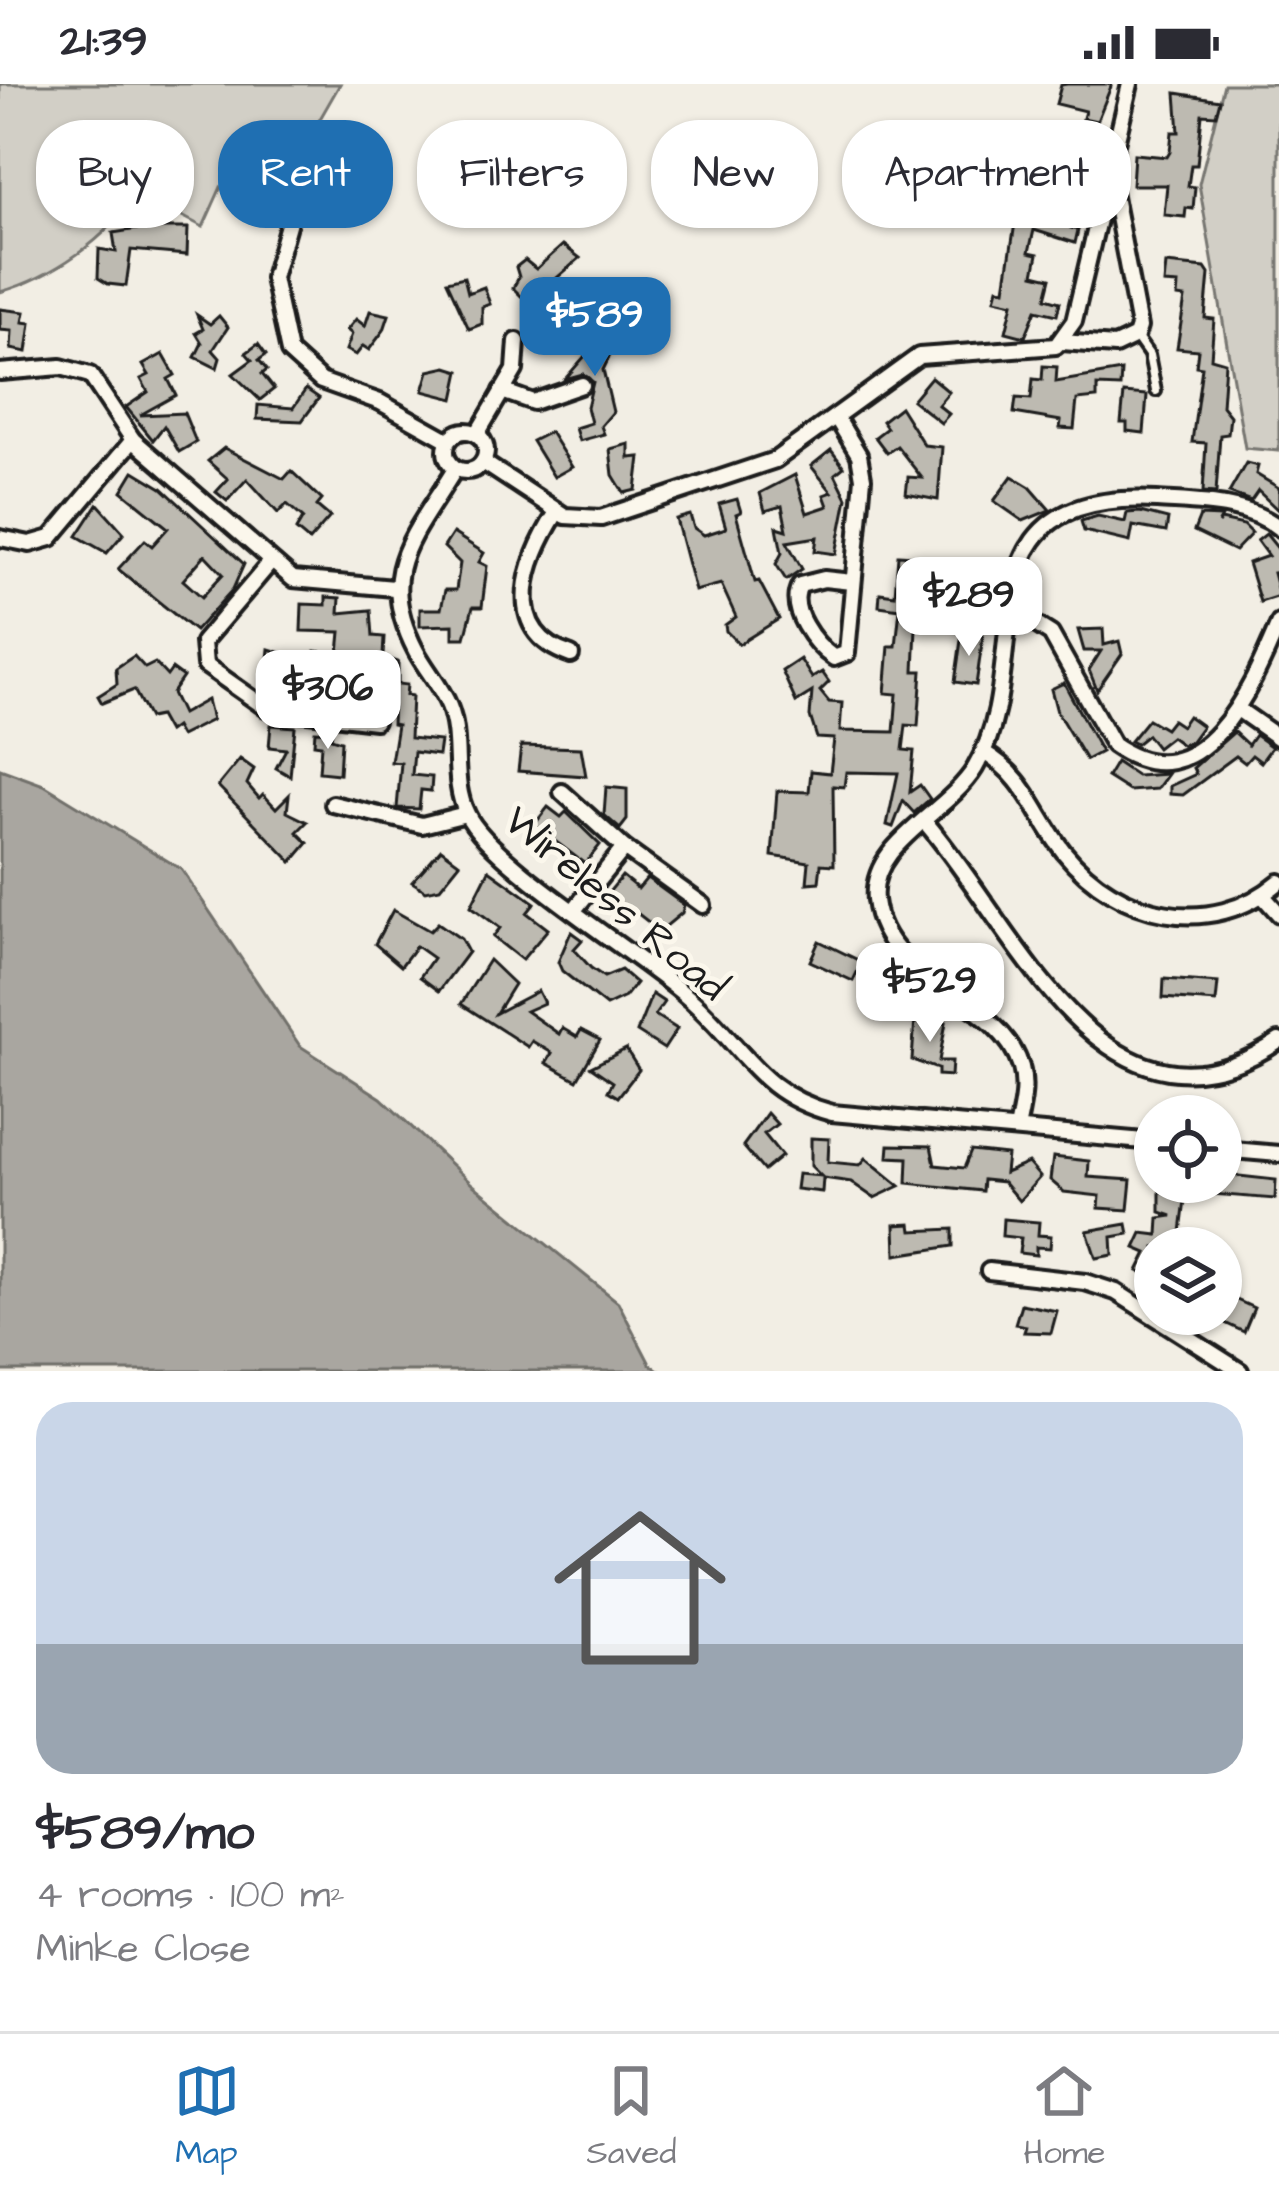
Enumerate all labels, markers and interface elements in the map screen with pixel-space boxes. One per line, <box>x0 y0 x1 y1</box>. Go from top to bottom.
text: 21:39 <box>60 11 148 73</box>
chip: Buy <box>36 120 194 228</box>
chip: Rent <box>218 120 393 228</box>
chip: Filters <box>417 120 627 228</box>
chip: New <box>651 120 818 228</box>
chip: Apartment <box>842 120 1131 228</box>
pin: $589 <box>524 277 666 379</box>
text: $589 <box>547 289 643 343</box>
pin: $289 <box>898 557 1040 659</box>
text: $289 <box>923 569 1015 623</box>
pin: $306 <box>257 650 399 752</box>
text: $306 <box>283 662 373 716</box>
street label: Wireless Road <box>491 793 740 1015</box>
pin: $529 <box>859 943 1001 1045</box>
text: $529 <box>883 955 977 1009</box>
map controls <box>1134 1095 1242 1335</box>
button: locate <box>1134 1095 1242 1203</box>
button: layers <box>1134 1227 1242 1335</box>
icon: home <box>532 1480 748 1696</box>
text: $589/mo <box>36 1798 254 1869</box>
text: 4 rooms · 100 m² <box>36 1869 345 1923</box>
text: Minke Close <box>36 1923 251 1977</box>
tab: Map <box>174 2058 240 2176</box>
tab: Saved <box>587 2058 676 2176</box>
tab: Home <box>1023 2058 1105 2176</box>

